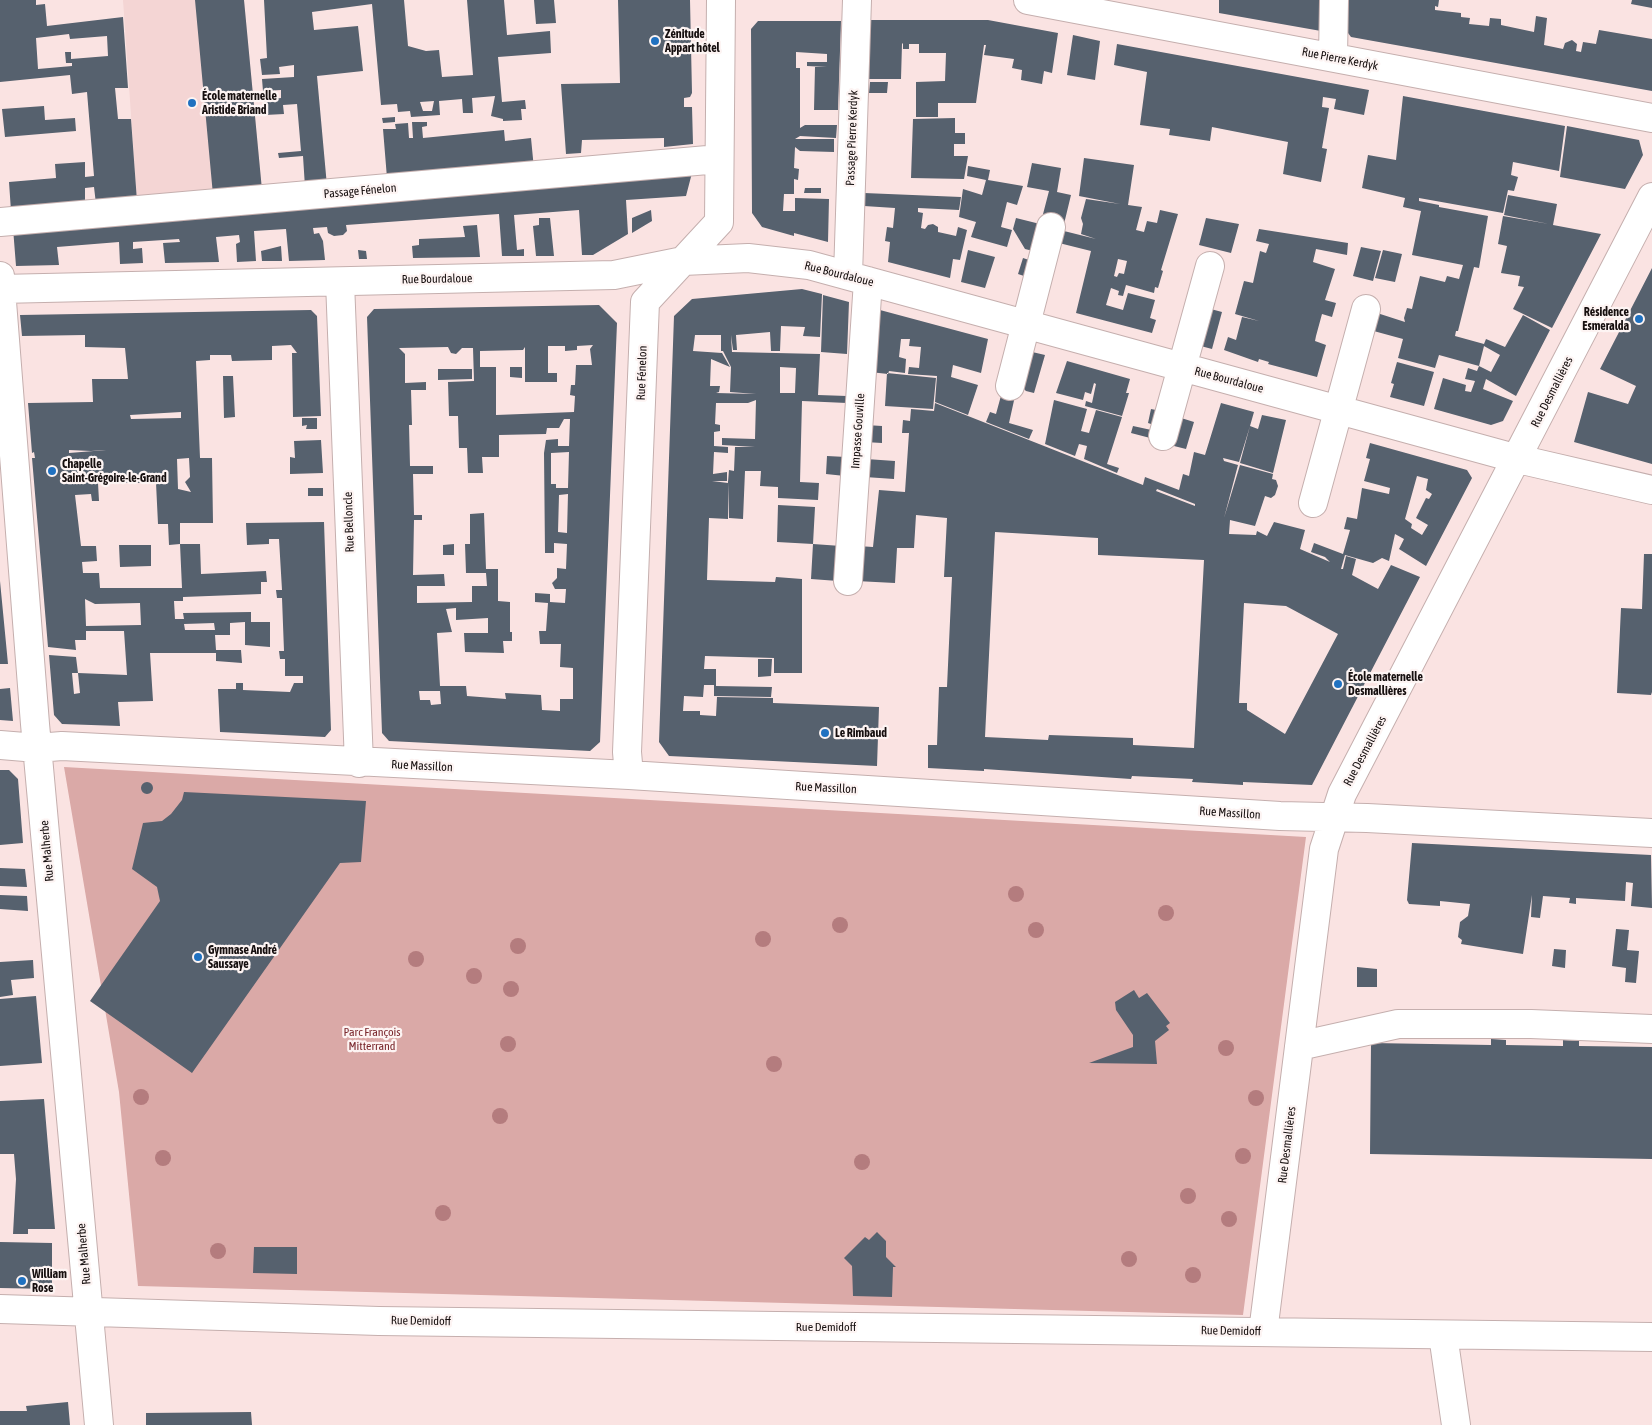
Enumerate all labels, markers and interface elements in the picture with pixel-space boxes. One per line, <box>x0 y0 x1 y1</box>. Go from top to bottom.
place label: Zénitude Appart hôtel <box>665 27 720 55</box>
marker: Zénitude Appart hôtel <box>649 35 661 47</box>
street label: Rue Pierre Kerdyk <box>1301 45 1379 73</box>
place label: École maternelle Aristide Briand <box>202 89 277 117</box>
street label: Passage Pierre Kerdyk <box>843 90 861 186</box>
marker: École maternelle Aristide Briand <box>186 97 198 109</box>
street label: Passage Fénelon <box>323 181 397 201</box>
street label: Rue Bourdaloue <box>803 258 875 290</box>
street label: Rue Bourdaloue <box>401 271 473 287</box>
place label: Résidence Esmeralda <box>1582 305 1629 333</box>
marker: Résidence Esmeralda <box>1633 313 1645 325</box>
street label: Rue Fénelon <box>634 345 650 401</box>
street label: Rue Desmallières <box>1528 354 1576 430</box>
street label: Rue Bourdaloue <box>1193 364 1265 396</box>
street label: Impasse Gouville <box>848 393 868 469</box>
place label: Chapelle Saint-Grégoire-le-Grand <box>62 457 167 485</box>
marker: Chapelle Saint-Grégoire-le-Grand <box>46 465 58 477</box>
street label: Rue Belloncle <box>341 491 357 553</box>
place label: École maternelle Desmallières <box>1348 670 1423 698</box>
marker: École maternelle Desmallières <box>1332 678 1344 690</box>
street label: Rue Desmallières <box>1340 713 1390 789</box>
place label: Le Rimbaud <box>835 726 887 740</box>
marker: Le Rimbaud <box>819 727 831 739</box>
street label: Rue Massillon <box>391 757 453 775</box>
street label: Rue Massillon <box>795 779 857 797</box>
street label: Rue Massillon <box>1199 804 1261 822</box>
street label: Rue Malherbe <box>37 820 57 882</box>
place label: Gymnase André Saussaye <box>208 943 277 971</box>
marker: Gymnase André Saussaye <box>192 951 204 963</box>
park label: Parc François Mitterrand <box>343 1025 401 1053</box>
street label: Rue Desmallières <box>1275 1106 1299 1184</box>
street label: Rue Malherbe <box>74 1223 94 1285</box>
place label: William Rose <box>32 1267 67 1295</box>
marker: William Rose <box>16 1275 28 1287</box>
street label: Rue Demidoff <box>391 1313 451 1329</box>
street label: Rue Demidoff <box>796 1320 856 1334</box>
street label: Rue Demidoff <box>1201 1323 1261 1339</box>

